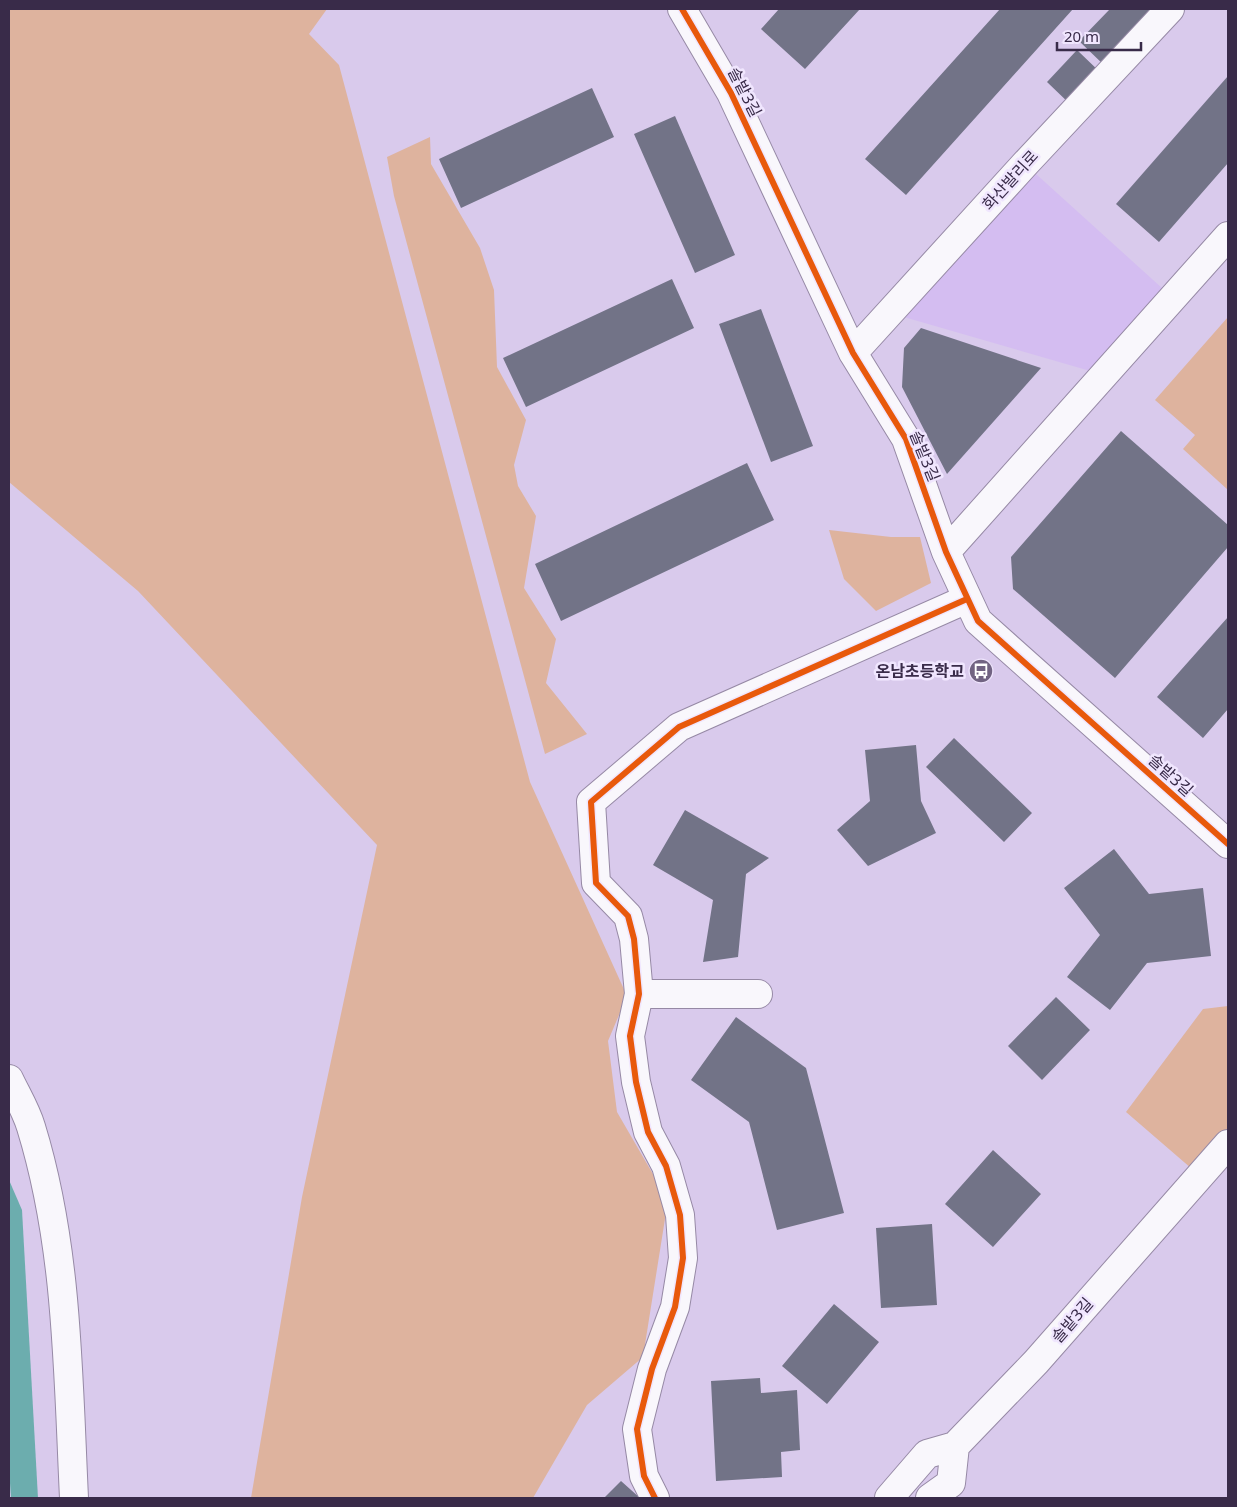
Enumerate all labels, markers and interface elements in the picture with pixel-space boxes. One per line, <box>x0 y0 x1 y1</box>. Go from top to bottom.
scale bar <box>1057 20 1141 52</box>
text: 20 m <box>1064 26 1099 46</box>
street label: 솔밭3길 <box>723 63 767 121</box>
street label: 화산발리로 <box>977 145 1043 215</box>
street label: 솔밭3길 <box>905 427 945 485</box>
bus stop icon: 온남초등학교 <box>968 658 994 684</box>
place label: 온남초등학교 <box>876 660 964 682</box>
street label: 솔밭3길 <box>1144 749 1198 801</box>
street label: 솔밭3길 <box>1046 1293 1098 1347</box>

